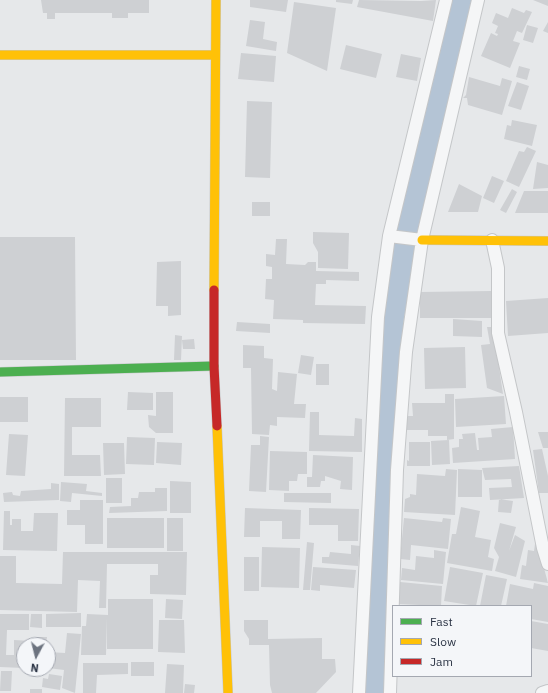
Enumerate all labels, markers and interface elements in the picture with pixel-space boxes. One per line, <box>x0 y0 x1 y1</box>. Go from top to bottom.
legend <box>392 605 532 677</box>
text: Fast <box>430 614 453 629</box>
text: Slow <box>430 634 456 649</box>
north arrow <box>16 637 56 677</box>
text: Jam <box>430 654 453 669</box>
text: N <box>30 660 39 675</box>

